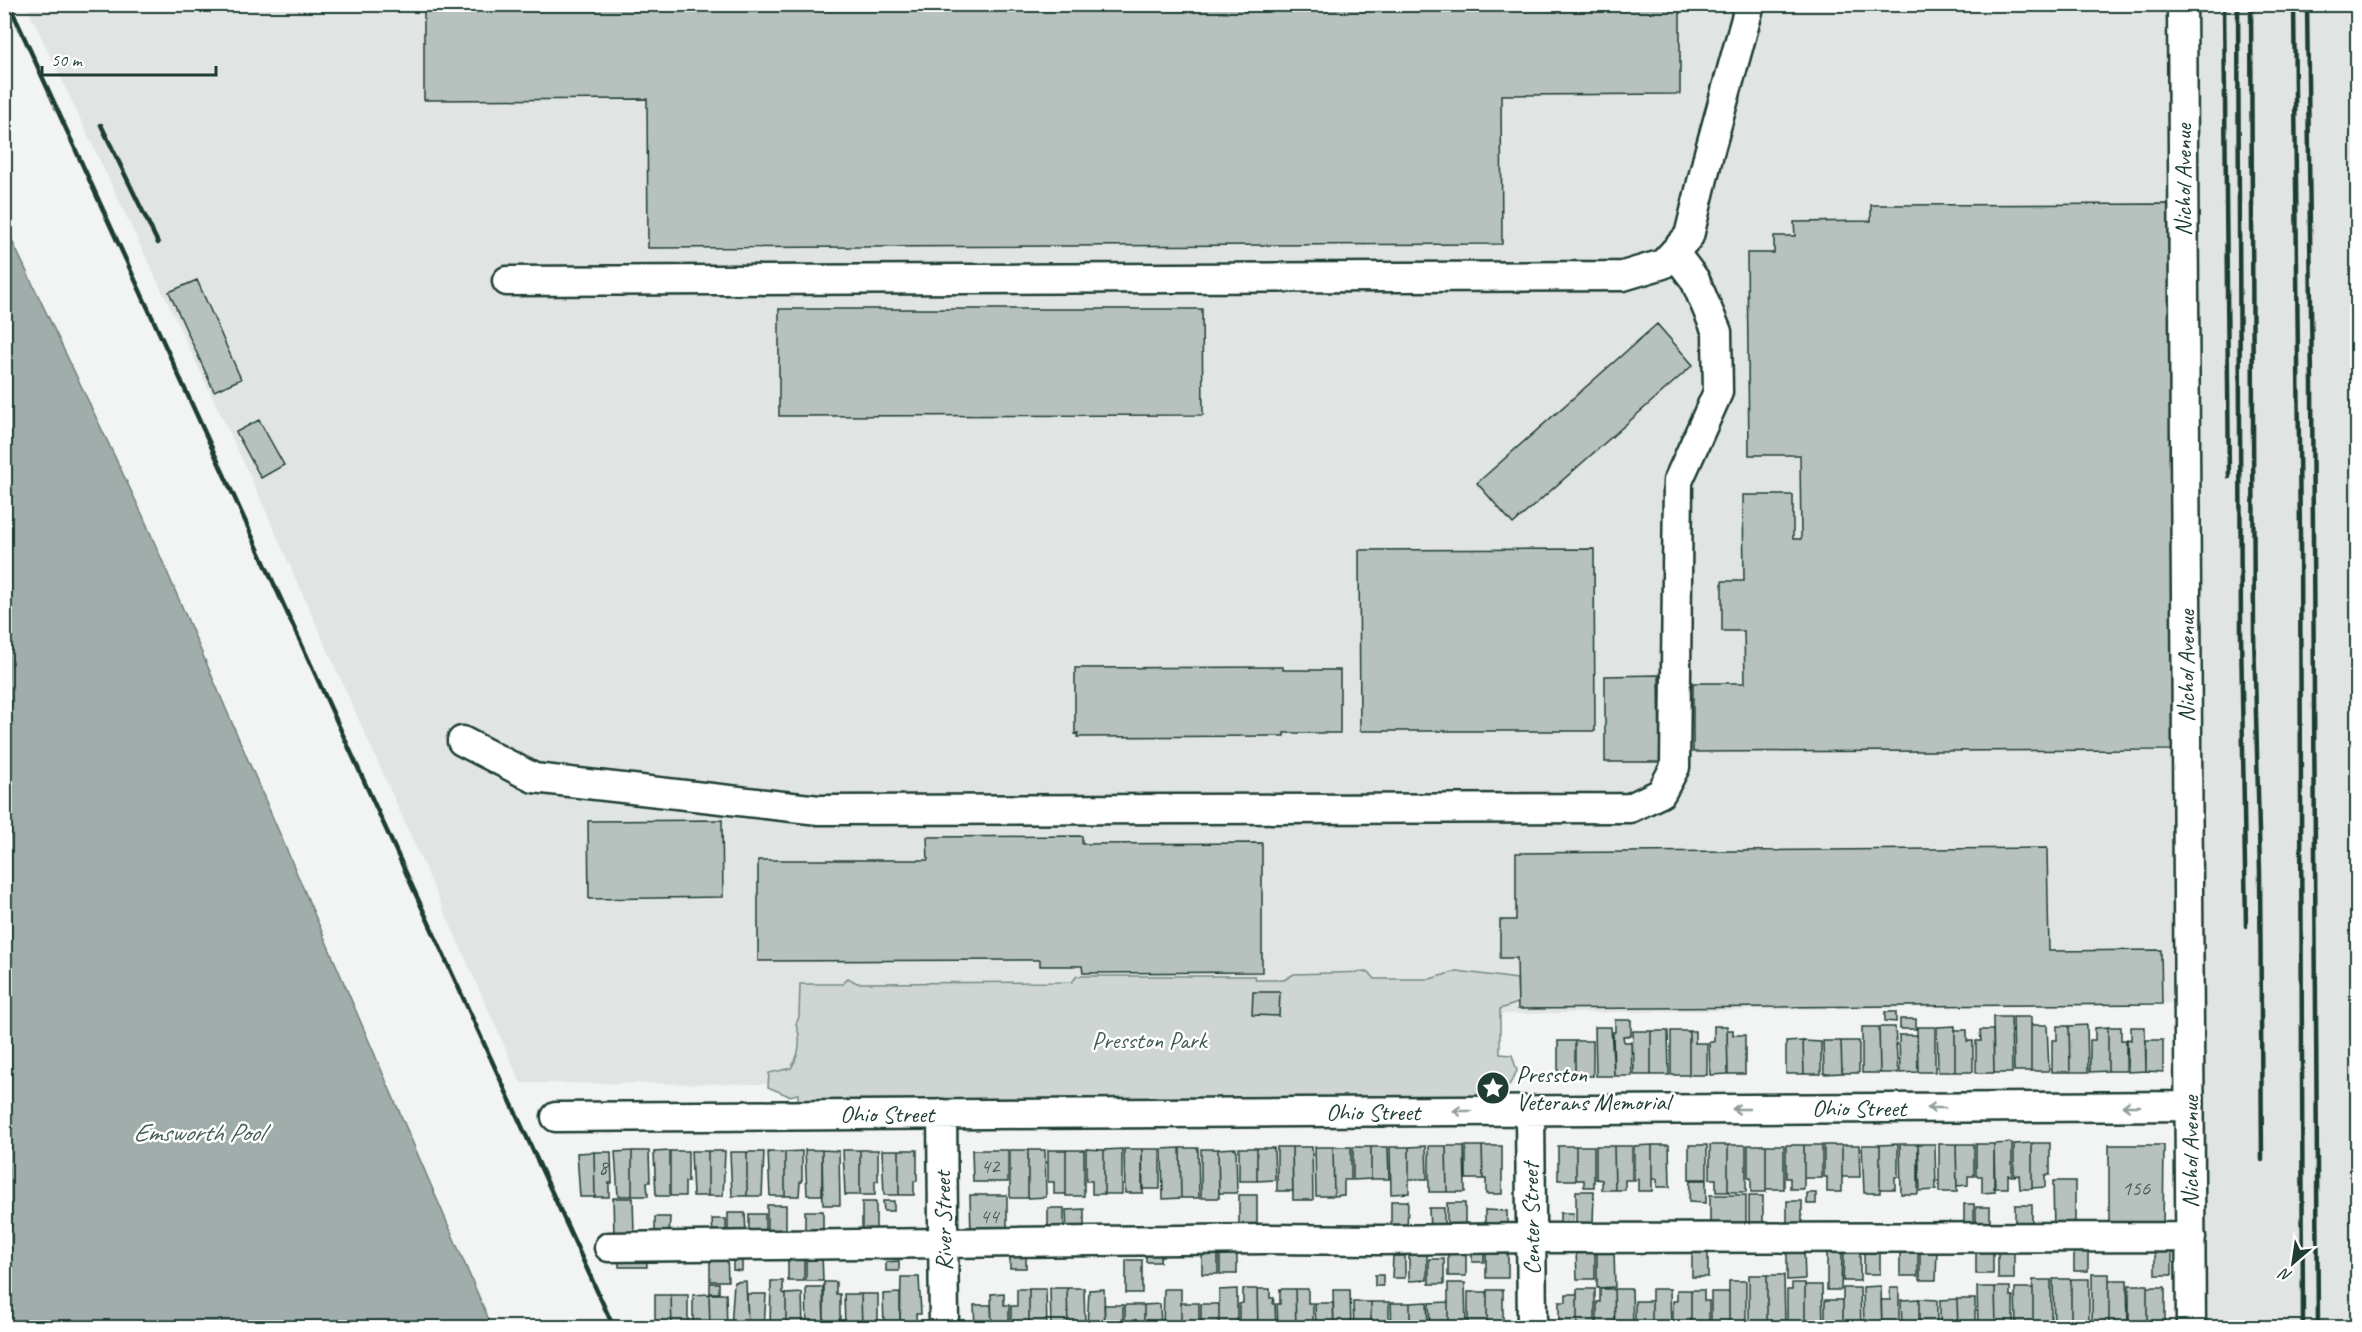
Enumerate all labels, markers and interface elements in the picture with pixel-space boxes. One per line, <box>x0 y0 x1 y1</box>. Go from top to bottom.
scale bar <box>42 39 216 77</box>
text: 50 m <box>51 49 84 71</box>
street label: Nichol Avenue <box>2168 122 2198 236</box>
street label: Nichol Avenue <box>2171 608 2201 722</box>
park label: Presston Park <box>1092 1025 1208 1055</box>
place label: Presston Veterans Memorial <box>1516 1059 1674 1117</box>
place icon: Presston Veterans Memorial <box>1475 1070 1511 1106</box>
street label: Ohio Street <box>1812 1093 1908 1123</box>
street label: Nichol Avenue <box>2175 1094 2205 1208</box>
street label: Ohio Street <box>1326 1097 1422 1127</box>
street label: Ohio Street <box>840 1099 936 1129</box>
one-way arrow <box>2121 1100 2141 1112</box>
one-way arrow <box>1926 1102 1946 1114</box>
one-way arrow <box>1731 1103 1751 1115</box>
one-way arrow <box>1452 1105 1472 1117</box>
water label: Emsworth Pool <box>133 1116 272 1149</box>
house number: 42 <box>981 1153 1001 1179</box>
house number: 8 <box>598 1154 610 1180</box>
street label: Center Street <box>1515 1160 1547 1275</box>
street label: River Street <box>927 1169 959 1271</box>
house number: 156 <box>2122 1175 2151 1201</box>
house number: 44 <box>980 1203 1001 1229</box>
north arrow <box>2263 1233 2323 1293</box>
text: N <box>2274 1263 2295 1286</box>

